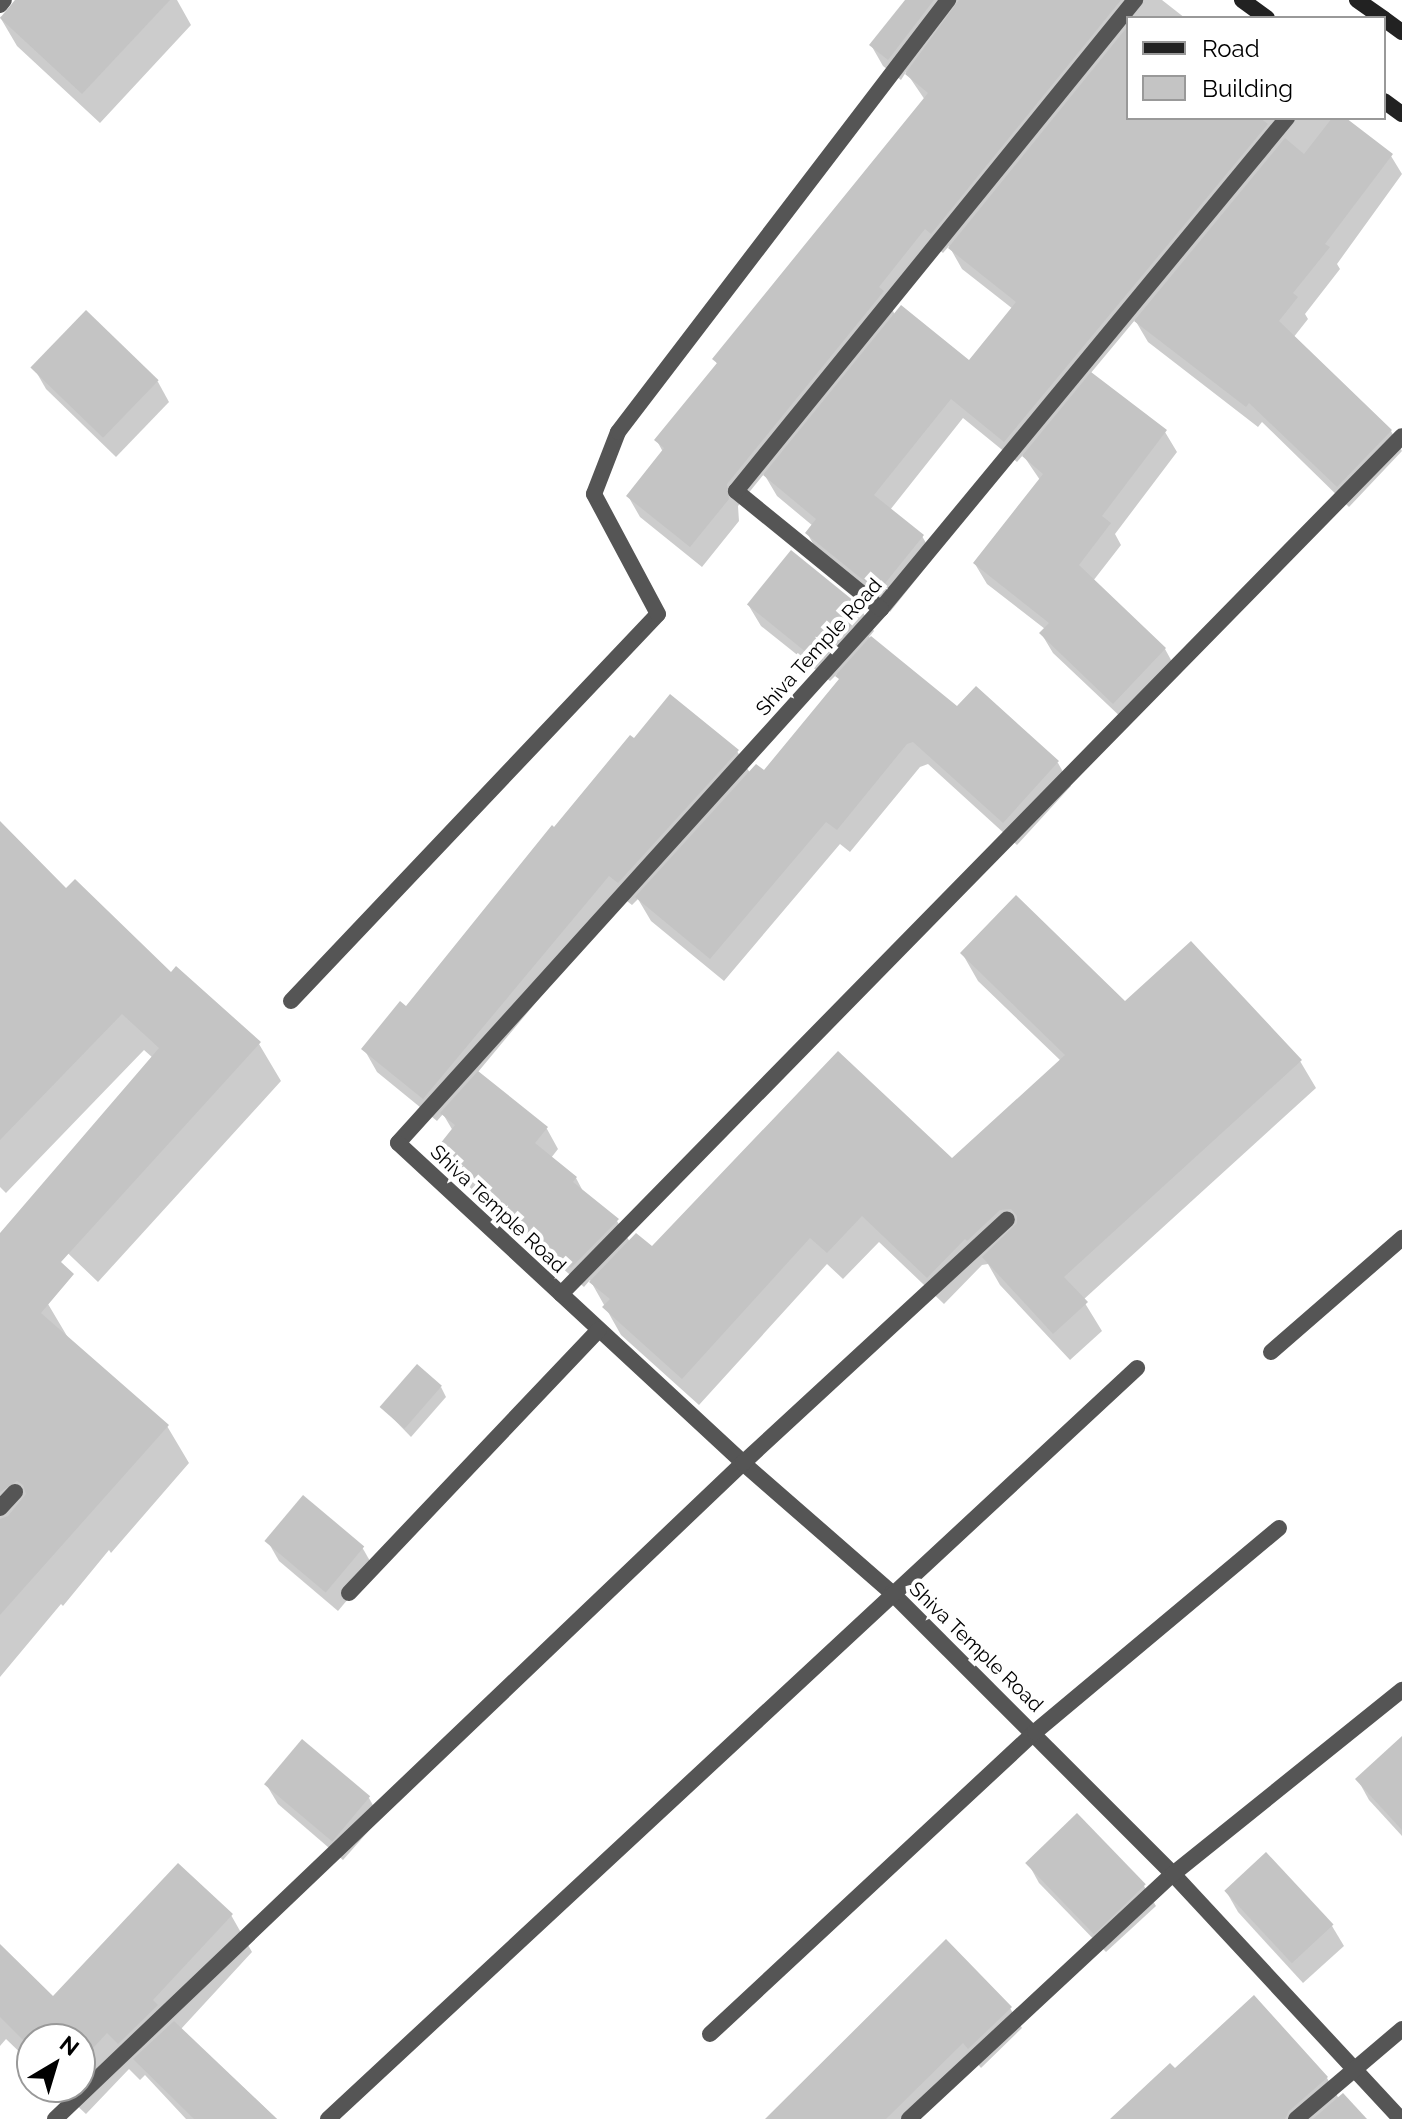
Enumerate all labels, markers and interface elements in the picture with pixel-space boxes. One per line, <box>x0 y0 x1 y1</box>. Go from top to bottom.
legend <box>1126 16 1386 120</box>
text: Road <box>1202 34 1260 63</box>
text: Building <box>1202 74 1293 103</box>
street label: Shiva Temple Road <box>751 573 887 721</box>
street label: Shiva Temple Road <box>425 1140 571 1278</box>
street label: Shiva Temple Road <box>904 1577 1048 1717</box>
north arrow <box>16 2023 96 2103</box>
text: N <box>55 2030 84 2061</box>

